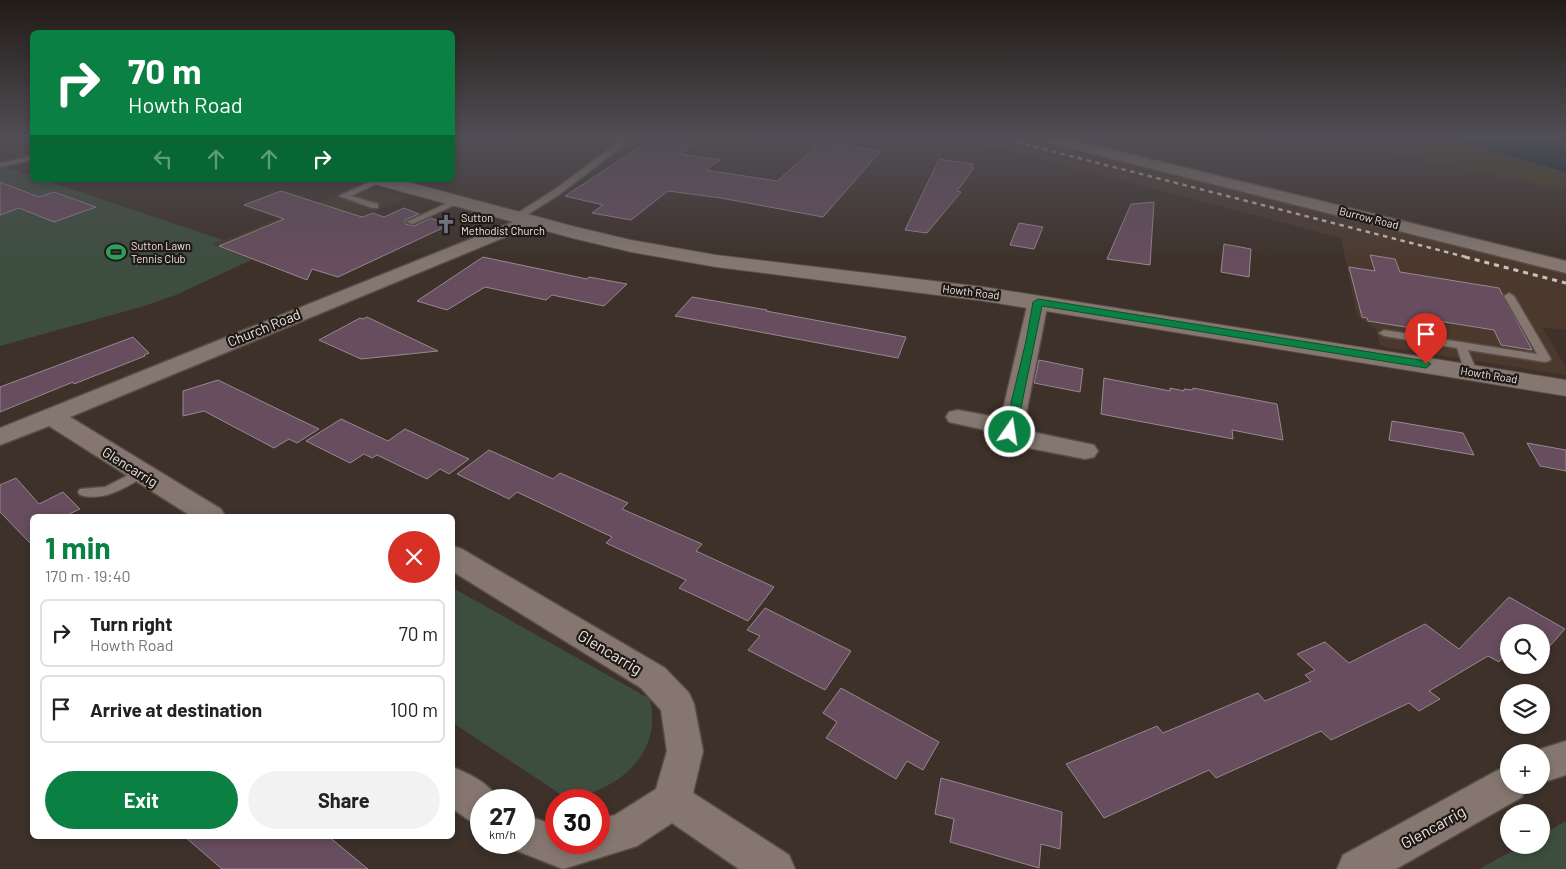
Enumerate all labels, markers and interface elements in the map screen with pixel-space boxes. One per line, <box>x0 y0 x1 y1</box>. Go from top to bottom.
text: 70 m <box>128 49 202 91</box>
icon: right <box>45 50 110 115</box>
text: Howth Road <box>128 91 243 117</box>
icon: left <box>149 145 177 173</box>
icon: ahead <box>202 145 230 173</box>
icon: ahead <box>255 145 283 173</box>
icon: right <box>308 145 336 173</box>
street label: Burrow Road <box>1338 204 1400 231</box>
place label: Sutton Methodist Church <box>461 211 545 237</box>
church icon: Sutton Methodist Church <box>435 213 457 235</box>
place label: Sutton Lawn Tennis Club <box>131 239 191 265</box>
sports icon: Sutton Lawn Tennis Club <box>105 241 127 263</box>
street label: Howth Road <box>942 282 1000 301</box>
street label: Church Road <box>225 305 303 350</box>
pin <box>1405 313 1447 364</box>
icon: arrive <box>1412 320 1440 348</box>
street label: Howth Road <box>1460 364 1518 385</box>
position arrow <box>983 405 1035 457</box>
street label: Glencarrig <box>99 443 161 490</box>
text: 1 min <box>45 529 111 565</box>
button: close <box>388 531 440 583</box>
text: 170 m · 19:40 <box>45 566 131 585</box>
text: Turn right <box>90 612 172 635</box>
icon: right <box>47 619 75 647</box>
text: 70 m <box>399 622 438 645</box>
map controls <box>1500 624 1550 854</box>
button: search <box>1500 624 1550 674</box>
street label: Glencarrig <box>575 625 646 678</box>
text: Howth Road <box>90 635 173 654</box>
button: layers <box>1500 684 1550 734</box>
icon: arrive <box>47 695 75 723</box>
text: Arrive at destination <box>90 698 262 721</box>
text: 100 m <box>390 698 438 721</box>
button: + <box>1500 744 1550 794</box>
button: Exit <box>45 771 238 829</box>
button: Share <box>248 771 440 829</box>
speed limit sign: 30 <box>545 789 610 854</box>
text: 27 <box>489 800 516 830</box>
street label: Glencarrig <box>1397 801 1469 852</box>
button: − <box>1500 804 1550 854</box>
text: km/h <box>489 827 516 841</box>

